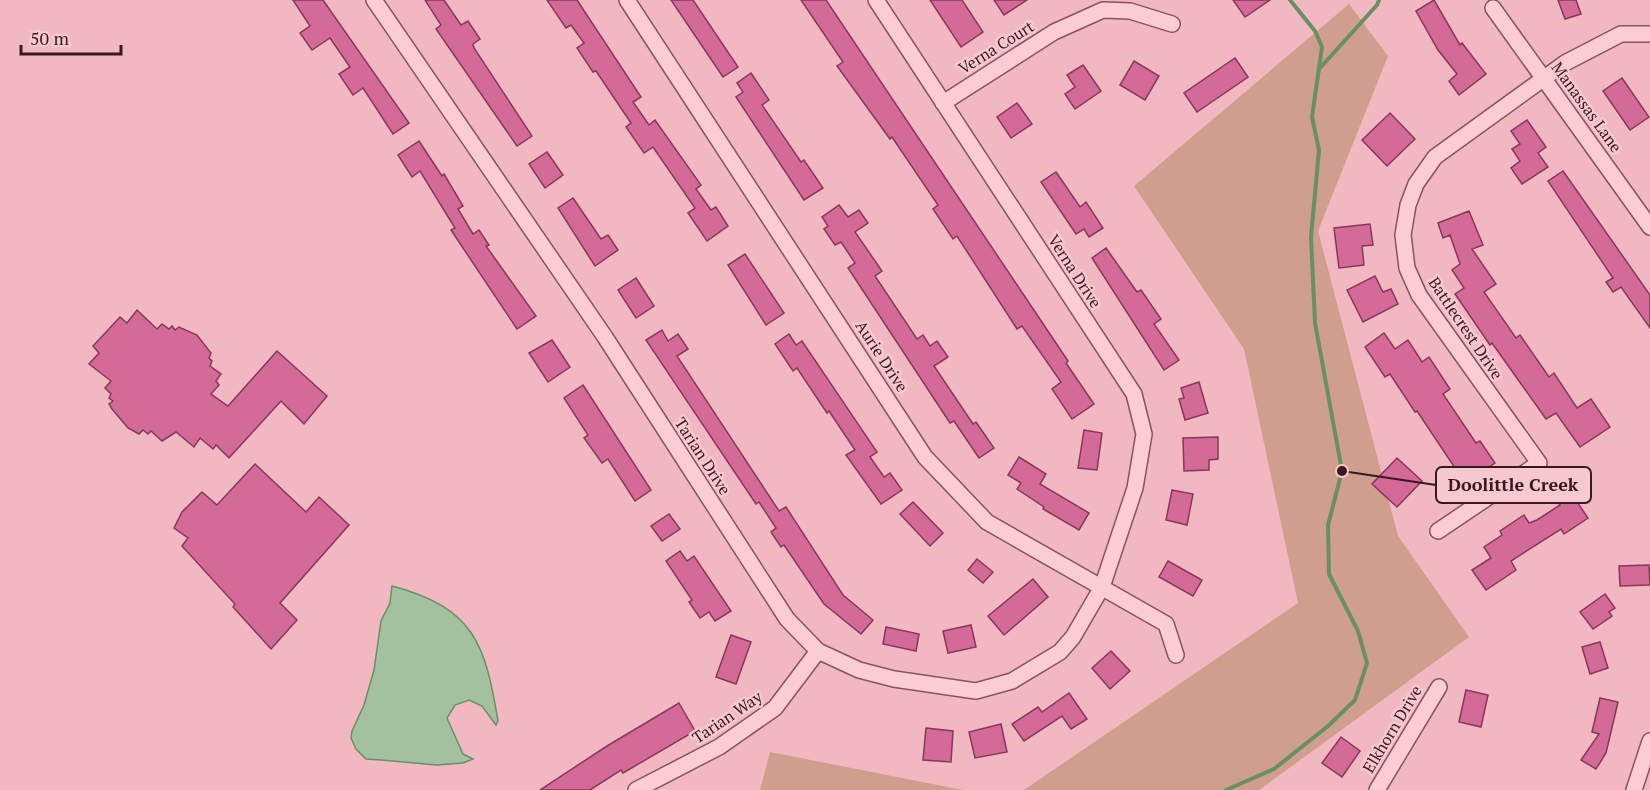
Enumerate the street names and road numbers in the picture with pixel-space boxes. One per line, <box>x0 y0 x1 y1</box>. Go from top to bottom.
street label: Verna Court <box>954 15 1038 79</box>
street label: Manassas Lane <box>1547 57 1627 157</box>
street label: Verna Drive <box>1043 230 1107 312</box>
street label: Battlecrest Drive <box>1424 272 1508 384</box>
street label: Aurie Drive <box>851 316 913 396</box>
street label: Tarian Drive <box>670 413 736 499</box>
street label: Elkhorn Drive <box>1357 681 1427 777</box>
street label: Tarian Way <box>688 685 767 748</box>

